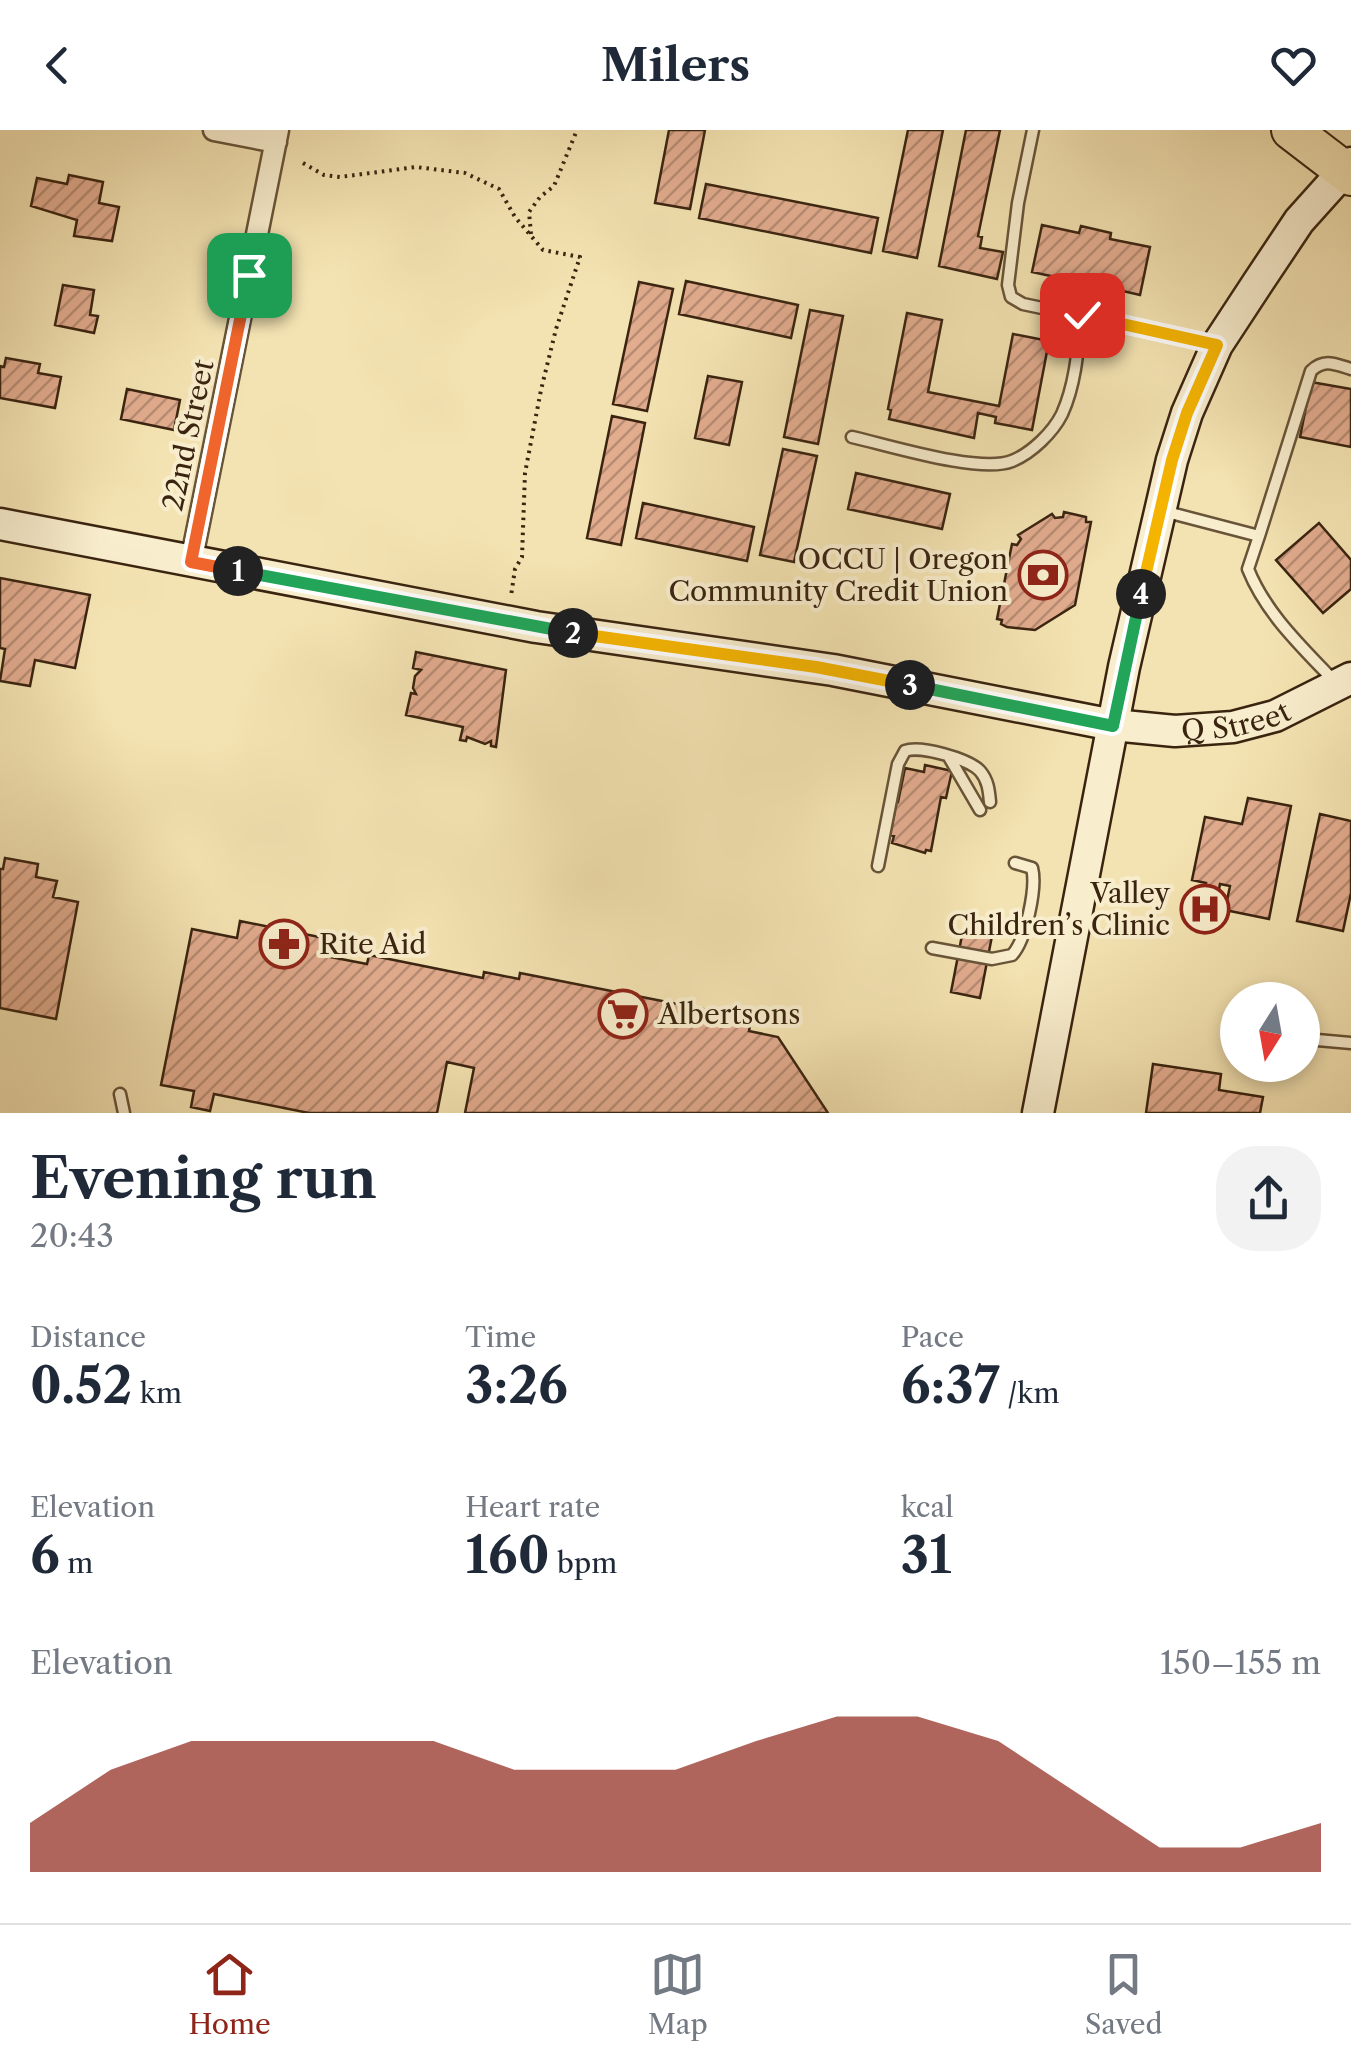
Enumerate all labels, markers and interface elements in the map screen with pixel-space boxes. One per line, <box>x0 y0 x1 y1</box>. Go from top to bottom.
text: Milers <box>601 37 750 93</box>
icon: back <box>30 38 85 93</box>
icon: heart <box>1266 38 1321 93</box>
pin <box>207 233 292 318</box>
icon: arrive <box>222 248 277 303</box>
pin <box>1040 273 1125 358</box>
icon: check <box>1055 288 1110 343</box>
street label: 22nd Street <box>155 356 221 514</box>
place label: OCCU | Oregon Community Credit Union <box>668 542 1008 608</box>
pin: 1 <box>213 546 263 596</box>
bank icon: OCCU | Oregon Community Credit Union <box>1017 549 1069 601</box>
text: 1 <box>232 554 244 588</box>
pin: 4 <box>1116 569 1166 619</box>
text: 4 <box>1133 577 1149 611</box>
pin: 2 <box>548 608 598 658</box>
text: 2 <box>565 616 581 650</box>
pin: 3 <box>885 660 935 710</box>
text: 3 <box>902 668 918 702</box>
street label: Q Street <box>1180 694 1296 748</box>
place label: Valley Children’s Clinic <box>948 876 1170 942</box>
hospital icon: Valley Children’s Clinic <box>1179 883 1231 935</box>
pharmacy icon: Rite Aid <box>258 918 310 970</box>
place label: Rite Aid <box>319 927 426 961</box>
north arrow <box>1220 982 1320 1082</box>
map controls <box>1220 982 1320 1082</box>
supermarket icon: Albertsons <box>597 988 649 1040</box>
place label: Albertsons <box>657 997 800 1031</box>
text: Evening run <box>30 1145 377 1212</box>
button: share <box>1216 1146 1321 1251</box>
text: 20:43 <box>30 1216 114 1255</box>
text: Distance <box>30 1320 146 1354</box>
text: Time <box>465 1320 536 1354</box>
text: Pace <box>901 1320 964 1354</box>
text: 0.52 <box>30 1354 132 1416</box>
text: 3:26 <box>465 1354 568 1416</box>
text: 6:37 <box>901 1354 1000 1416</box>
text: km <box>132 1376 182 1410</box>
text: /km <box>1000 1376 1060 1410</box>
text: Elevation <box>30 1490 155 1524</box>
text: Heart rate <box>465 1490 600 1524</box>
text: kcal <box>901 1490 954 1524</box>
text: 6 <box>30 1524 60 1586</box>
text: 160 <box>465 1524 550 1586</box>
text: 31 <box>901 1524 951 1586</box>
text: m <box>60 1546 93 1580</box>
text: bpm <box>550 1546 617 1580</box>
text: Elevation <box>30 1643 173 1682</box>
text: 150–155 m <box>1160 1643 1321 1682</box>
tab: Home <box>188 1947 271 2041</box>
tab: Map <box>648 1947 708 2041</box>
tab: Saved <box>1085 1947 1163 2041</box>

